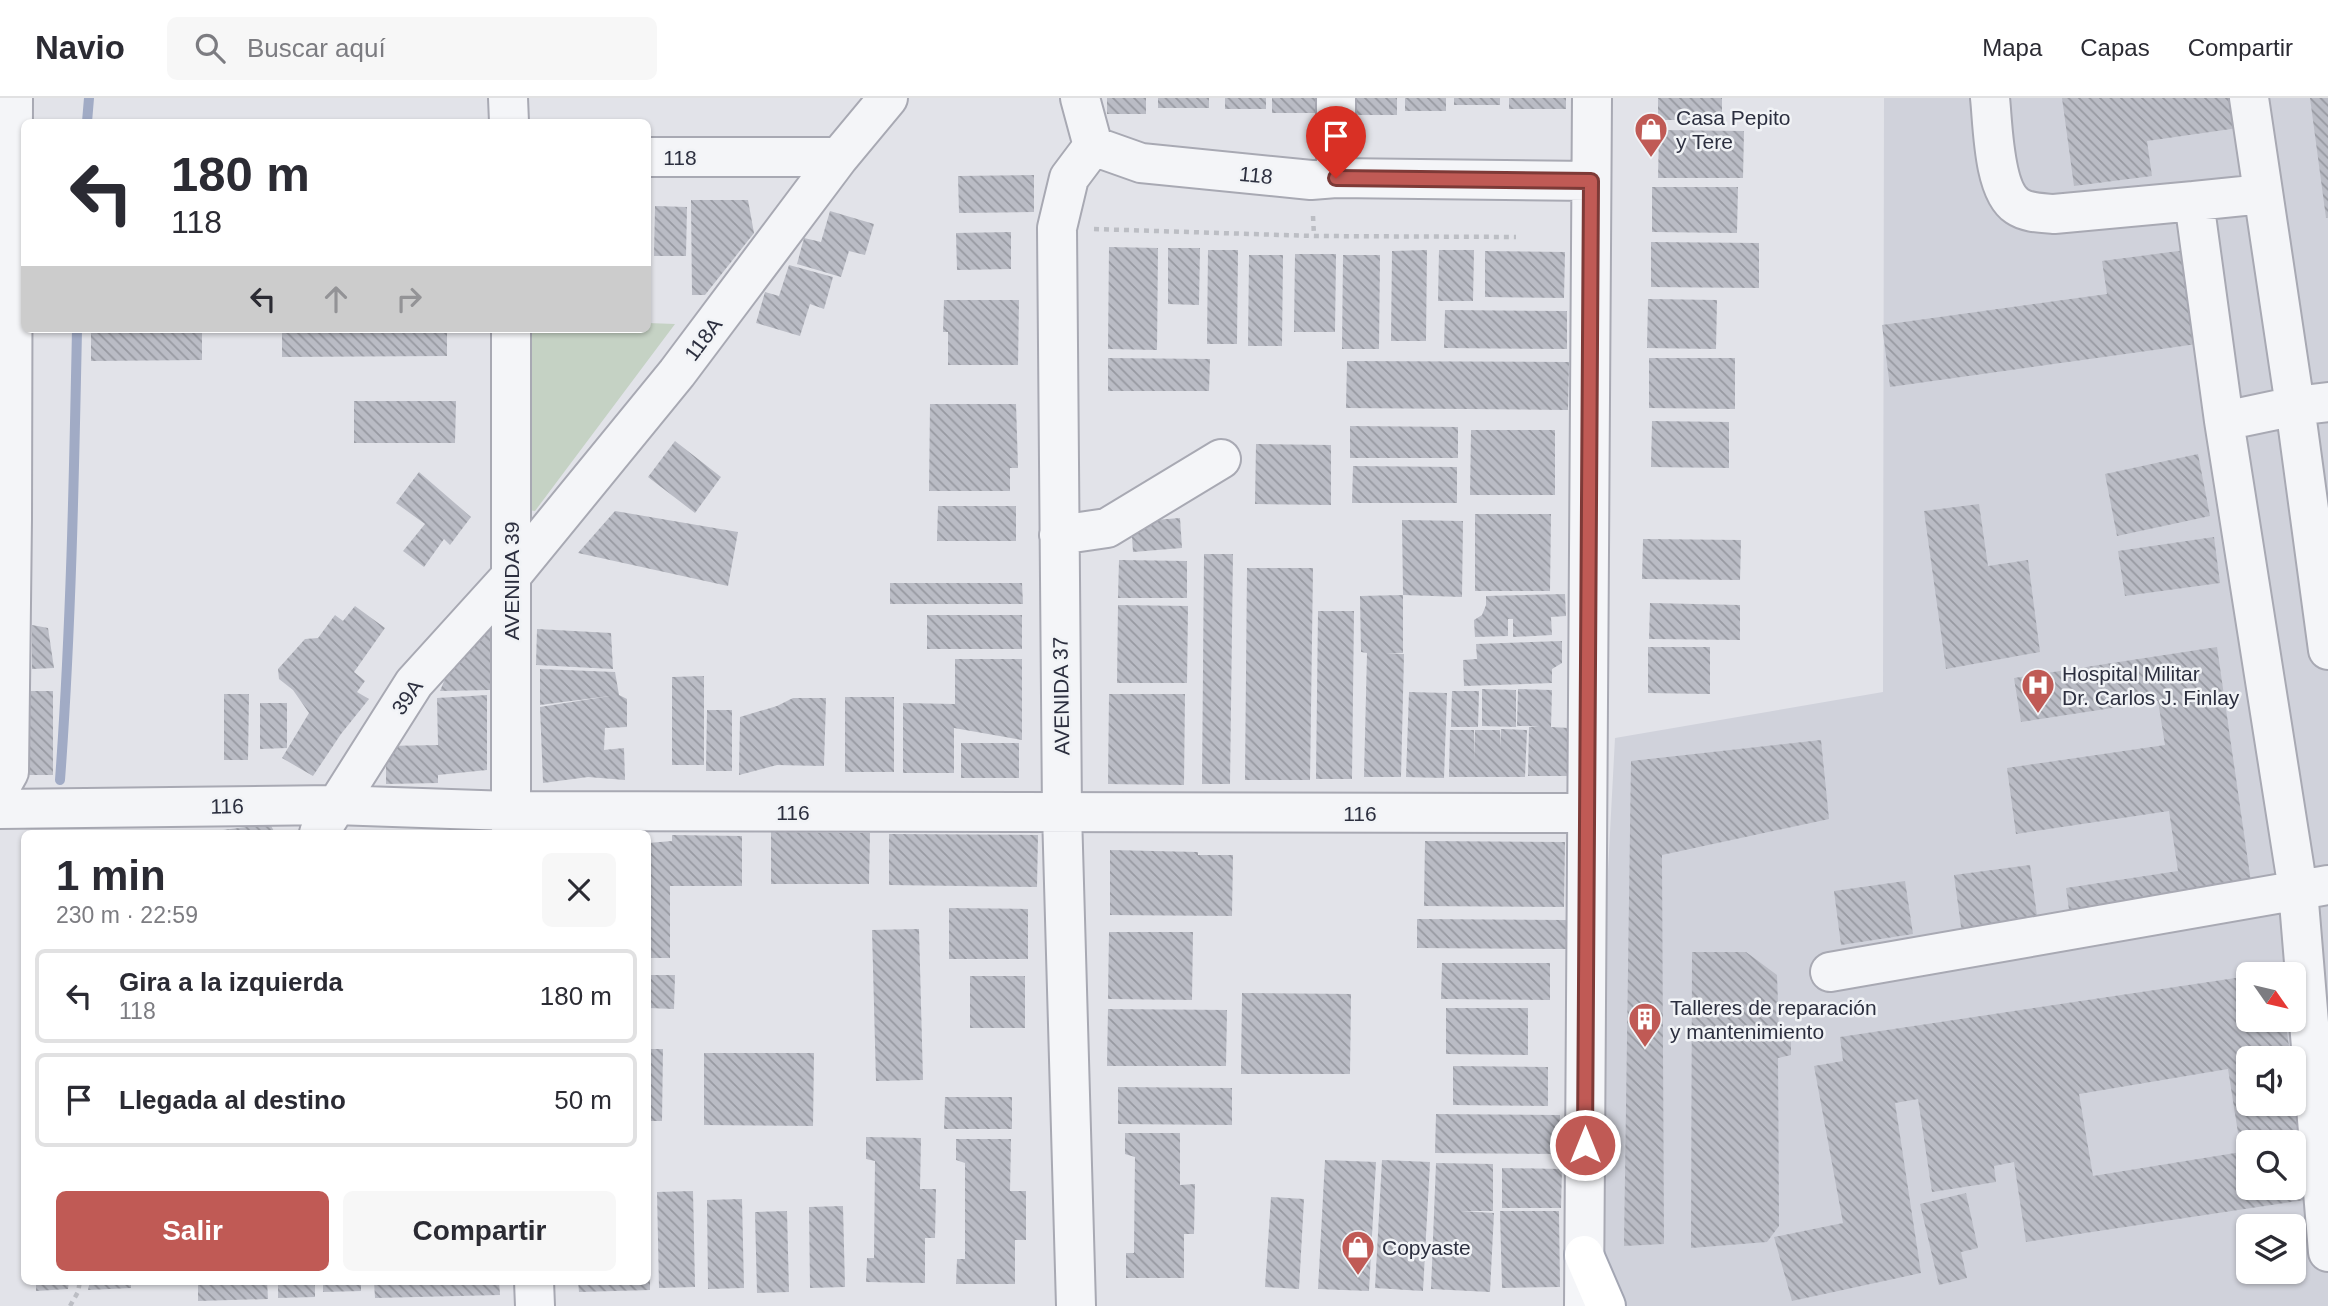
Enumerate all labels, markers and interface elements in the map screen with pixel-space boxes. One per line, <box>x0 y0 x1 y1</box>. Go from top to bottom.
search box <box>167 17 657 80</box>
text: Navio <box>35 29 125 66</box>
icon: search <box>191 29 229 67</box>
text: Buscar aquí <box>247 33 386 63</box>
text: Mapa <box>1982 34 2042 61</box>
text: Capas <box>2080 34 2150 61</box>
text: Compartir <box>2188 34 2293 61</box>
pin <box>1306 106 1366 178</box>
place label: Casa Pepito y Tere <box>1676 106 1790 153</box>
shop icon: Casa Pepito y Tere <box>1632 110 1670 159</box>
icon: arrive <box>1317 117 1355 155</box>
street label: 118 <box>663 146 697 169</box>
icon: left <box>56 147 147 238</box>
text: 180 m <box>171 147 310 201</box>
street label: 118 <box>1238 162 1274 188</box>
text: 118 <box>171 204 222 240</box>
icon: left <box>244 280 282 318</box>
icon: ahead <box>317 280 355 318</box>
icon: right <box>390 280 428 318</box>
street label: 118A <box>680 313 726 365</box>
street label: AVENIDA 39 <box>500 522 523 640</box>
street label: AVENIDA 37 <box>1048 636 1074 756</box>
place label: Hospital Militar Dr. Carlos J. Finlay <box>2062 662 2240 709</box>
hospital icon: Hospital Militar Dr. Carlos J. Finlay <box>2019 666 2057 715</box>
street label: 39A <box>387 675 427 719</box>
street label: 116 <box>210 794 244 818</box>
street label: 116 <box>776 801 810 824</box>
street label: 116 <box>1343 802 1377 825</box>
text: 1 min <box>56 852 166 899</box>
button: close <box>542 853 616 927</box>
text: 230 m · 22:59 <box>56 902 198 928</box>
north arrow <box>2236 962 2306 1032</box>
map controls <box>2236 962 2306 1284</box>
text: Gira a la izquierda <box>119 967 343 997</box>
icon: left <box>60 977 98 1015</box>
text: 180 m <box>540 981 612 1011</box>
place label: Talleres de reparación y mantenimiento <box>1670 996 1877 1043</box>
text: 118 <box>119 998 156 1024</box>
building icon: Talleres de reparación y mantenimiento <box>1626 1000 1664 1049</box>
button: sound <box>2236 1046 2306 1116</box>
icon: arrive <box>60 1081 98 1119</box>
text: Llegada al destino <box>119 1085 346 1115</box>
text: 50 m <box>554 1085 612 1115</box>
position arrow <box>1548 1108 1622 1182</box>
button: search <box>2236 1130 2306 1200</box>
button: Salir <box>56 1191 329 1271</box>
button: Compartir <box>343 1191 616 1271</box>
button: layers <box>2236 1214 2306 1284</box>
shop icon: Copyaste <box>1339 1228 1377 1277</box>
place label: Copyaste <box>1382 1236 1471 1259</box>

